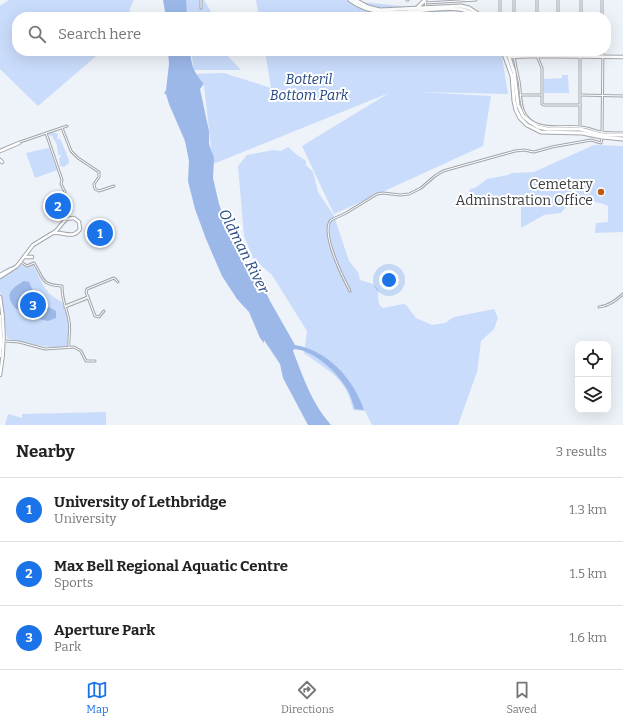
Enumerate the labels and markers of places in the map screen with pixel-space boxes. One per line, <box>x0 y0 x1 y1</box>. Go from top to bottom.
place label: Cemetary Adminstration Office <box>456 176 594 209</box>
marker: Cemetary Adminstration Office <box>596 187 606 197</box>
pin: 2 <box>45 191 71 221</box>
pin: 1 <box>87 218 113 248</box>
pin: 3 <box>20 290 46 320</box>

